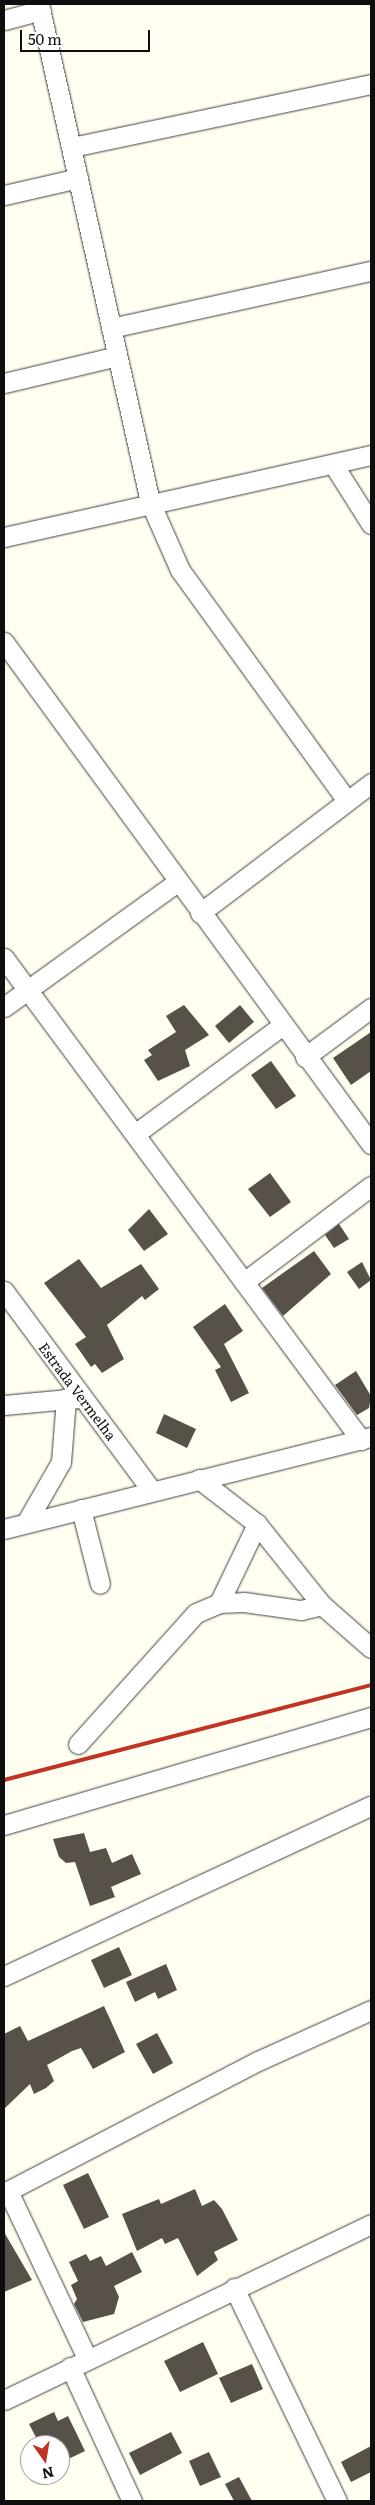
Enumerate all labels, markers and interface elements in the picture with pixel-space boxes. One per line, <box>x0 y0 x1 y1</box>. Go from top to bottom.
scale bar <box>22 20 152 52</box>
text: 50 m <box>28 27 62 50</box>
street label: Estrada Vermelha <box>36 1339 120 1443</box>
north arrow <box>20 2435 70 2485</box>
text: N <box>40 2463 56 2485</box>

